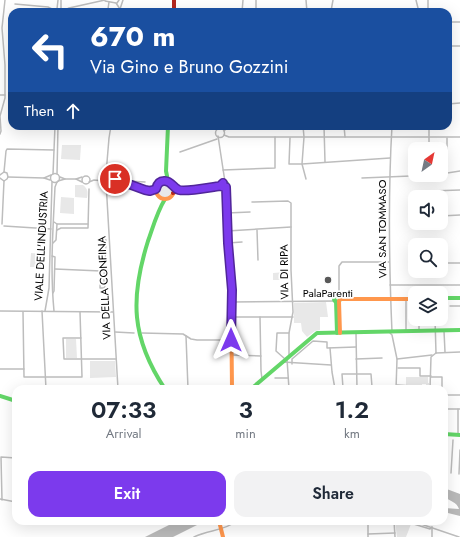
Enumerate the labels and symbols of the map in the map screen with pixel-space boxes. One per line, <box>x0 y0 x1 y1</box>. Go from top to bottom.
north arrow <box>408 142 448 182</box>
pin <box>98 162 132 196</box>
street label: VIA SAN TOMMASO <box>374 179 390 278</box>
street label: VIALE DELL'INDUSTRIA <box>30 190 52 301</box>
street label: VIA DELLA CONFINA <box>93 235 115 340</box>
street label: VIA DI RIPA <box>276 243 292 300</box>
marker: PalaParenti <box>323 275 333 285</box>
place label: PalaParenti <box>303 285 353 301</box>
position arrow <box>210 319 252 361</box>

